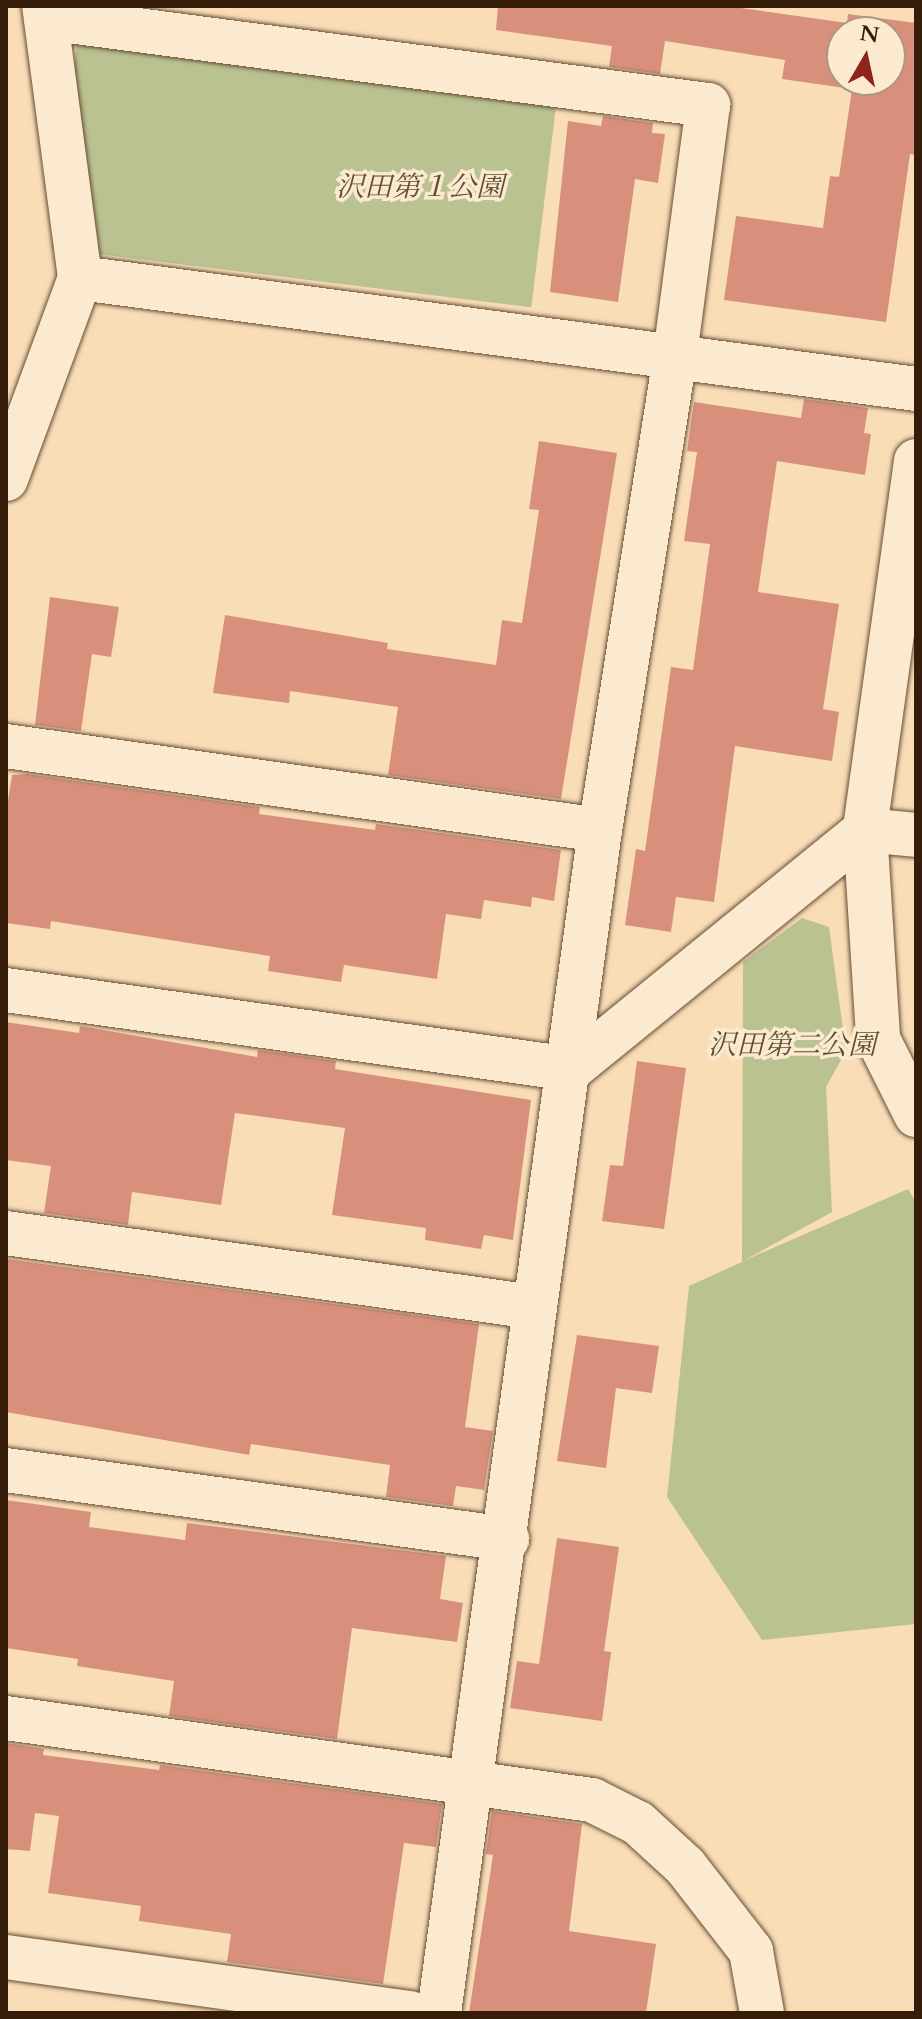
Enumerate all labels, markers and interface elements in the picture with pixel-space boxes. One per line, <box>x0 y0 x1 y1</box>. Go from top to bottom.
north arrow <box>826 16 906 96</box>
text: N <box>858 18 881 51</box>
park label: 沢田第１公園 <box>336 170 504 204</box>
park label: 沢田第二公園 <box>708 1028 876 1062</box>

